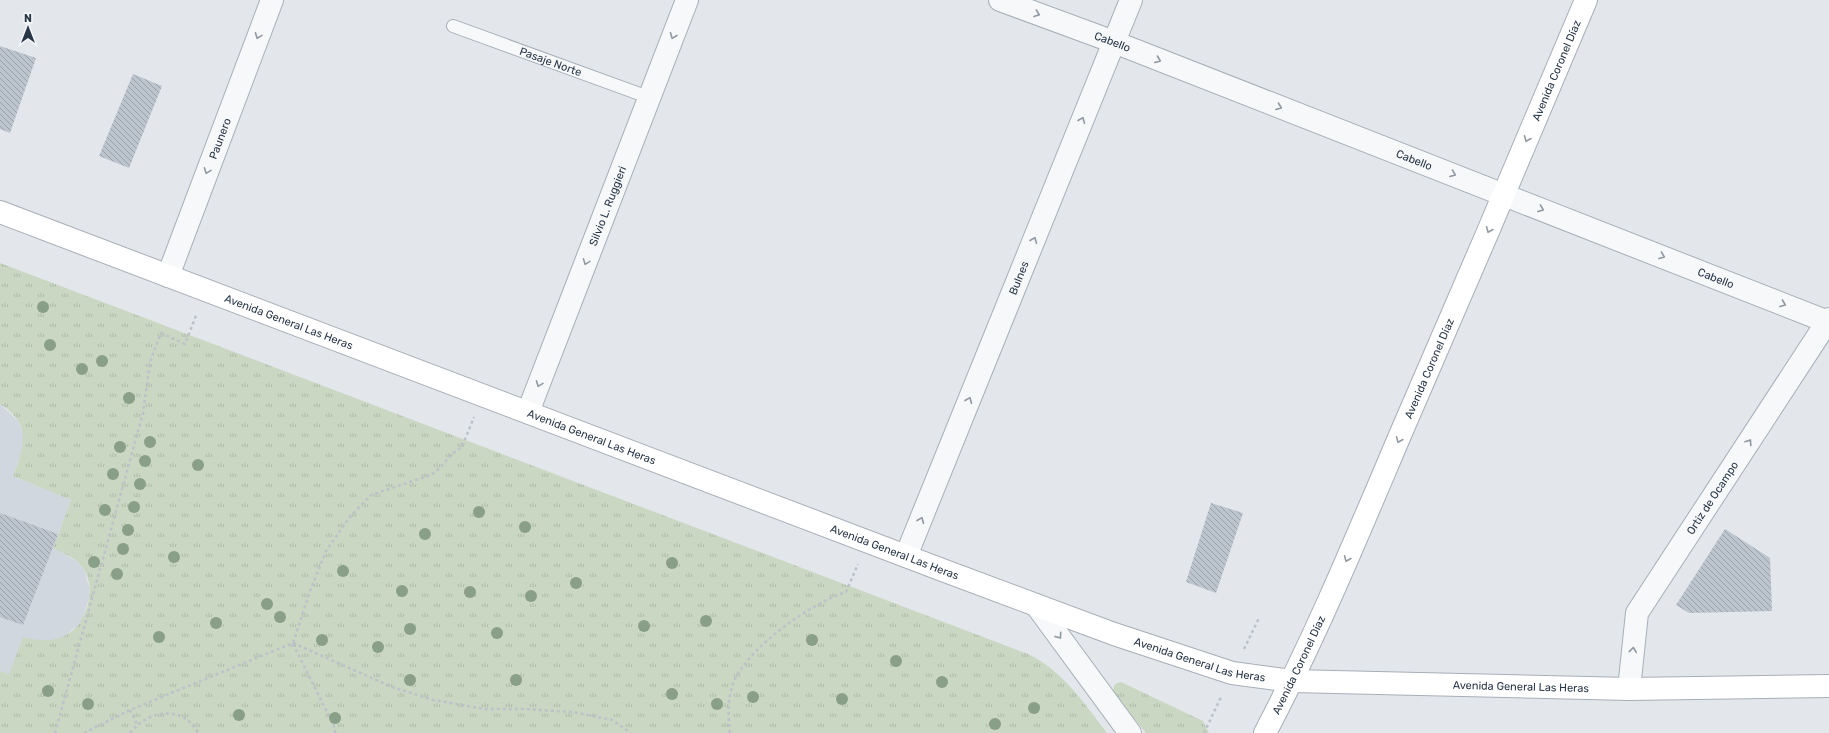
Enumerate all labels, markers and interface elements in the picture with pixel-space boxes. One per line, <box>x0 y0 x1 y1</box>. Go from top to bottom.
north arrow <box>8 8 48 48</box>
one-way arrow <box>1033 9 1040 17</box>
text: N <box>24 12 32 25</box>
street label: Avenida Coronel Díaz <box>1530 18 1584 123</box>
street label: Cabello <box>1092 29 1132 55</box>
one-way arrow <box>255 33 263 40</box>
one-way arrow <box>669 33 677 40</box>
street label: Pasaje Norte <box>518 45 583 79</box>
one-way arrow <box>1155 55 1162 63</box>
one-way arrow <box>1276 102 1283 110</box>
street label: Paunero <box>207 116 234 161</box>
one-way arrow <box>1078 116 1086 123</box>
one-way arrow <box>1524 136 1532 143</box>
street label: Cabello <box>1394 147 1434 173</box>
street label: Silvio L. Ruggieri <box>587 164 629 248</box>
one-way arrow <box>204 168 212 175</box>
one-way arrow <box>1449 170 1456 178</box>
one-way arrow <box>1537 204 1544 212</box>
one-way arrow <box>1486 226 1494 234</box>
one-way arrow <box>1029 237 1037 244</box>
one-way arrow <box>1658 252 1665 260</box>
one-way arrow <box>582 259 590 266</box>
street label: Bulnes <box>1006 259 1032 297</box>
street label: Cabello <box>1696 266 1736 291</box>
street label: Avenida General Las Heras <box>223 292 355 353</box>
one-way arrow <box>1778 299 1786 307</box>
street label: Avenida Coronel Díaz <box>1402 316 1457 421</box>
one-way arrow <box>536 380 544 387</box>
one-way arrow <box>965 396 973 403</box>
street label: Avenida General Las Heras <box>526 407 658 468</box>
one-way arrow <box>1395 436 1403 443</box>
one-way arrow <box>1744 439 1752 446</box>
street label: Ortiz de Ocampo <box>1684 459 1741 537</box>
one-way arrow <box>916 517 924 524</box>
street label: Avenida General Las Heras <box>828 522 961 583</box>
one-way arrow <box>1344 555 1352 562</box>
street label: Avenida Coronel Díaz <box>1270 613 1328 717</box>
one-way arrow <box>1054 632 1061 639</box>
street label: Avenida General Las Heras <box>1132 635 1266 684</box>
one-way arrow <box>1628 647 1637 653</box>
street label: Avenida General Las Heras <box>1453 679 1590 695</box>

